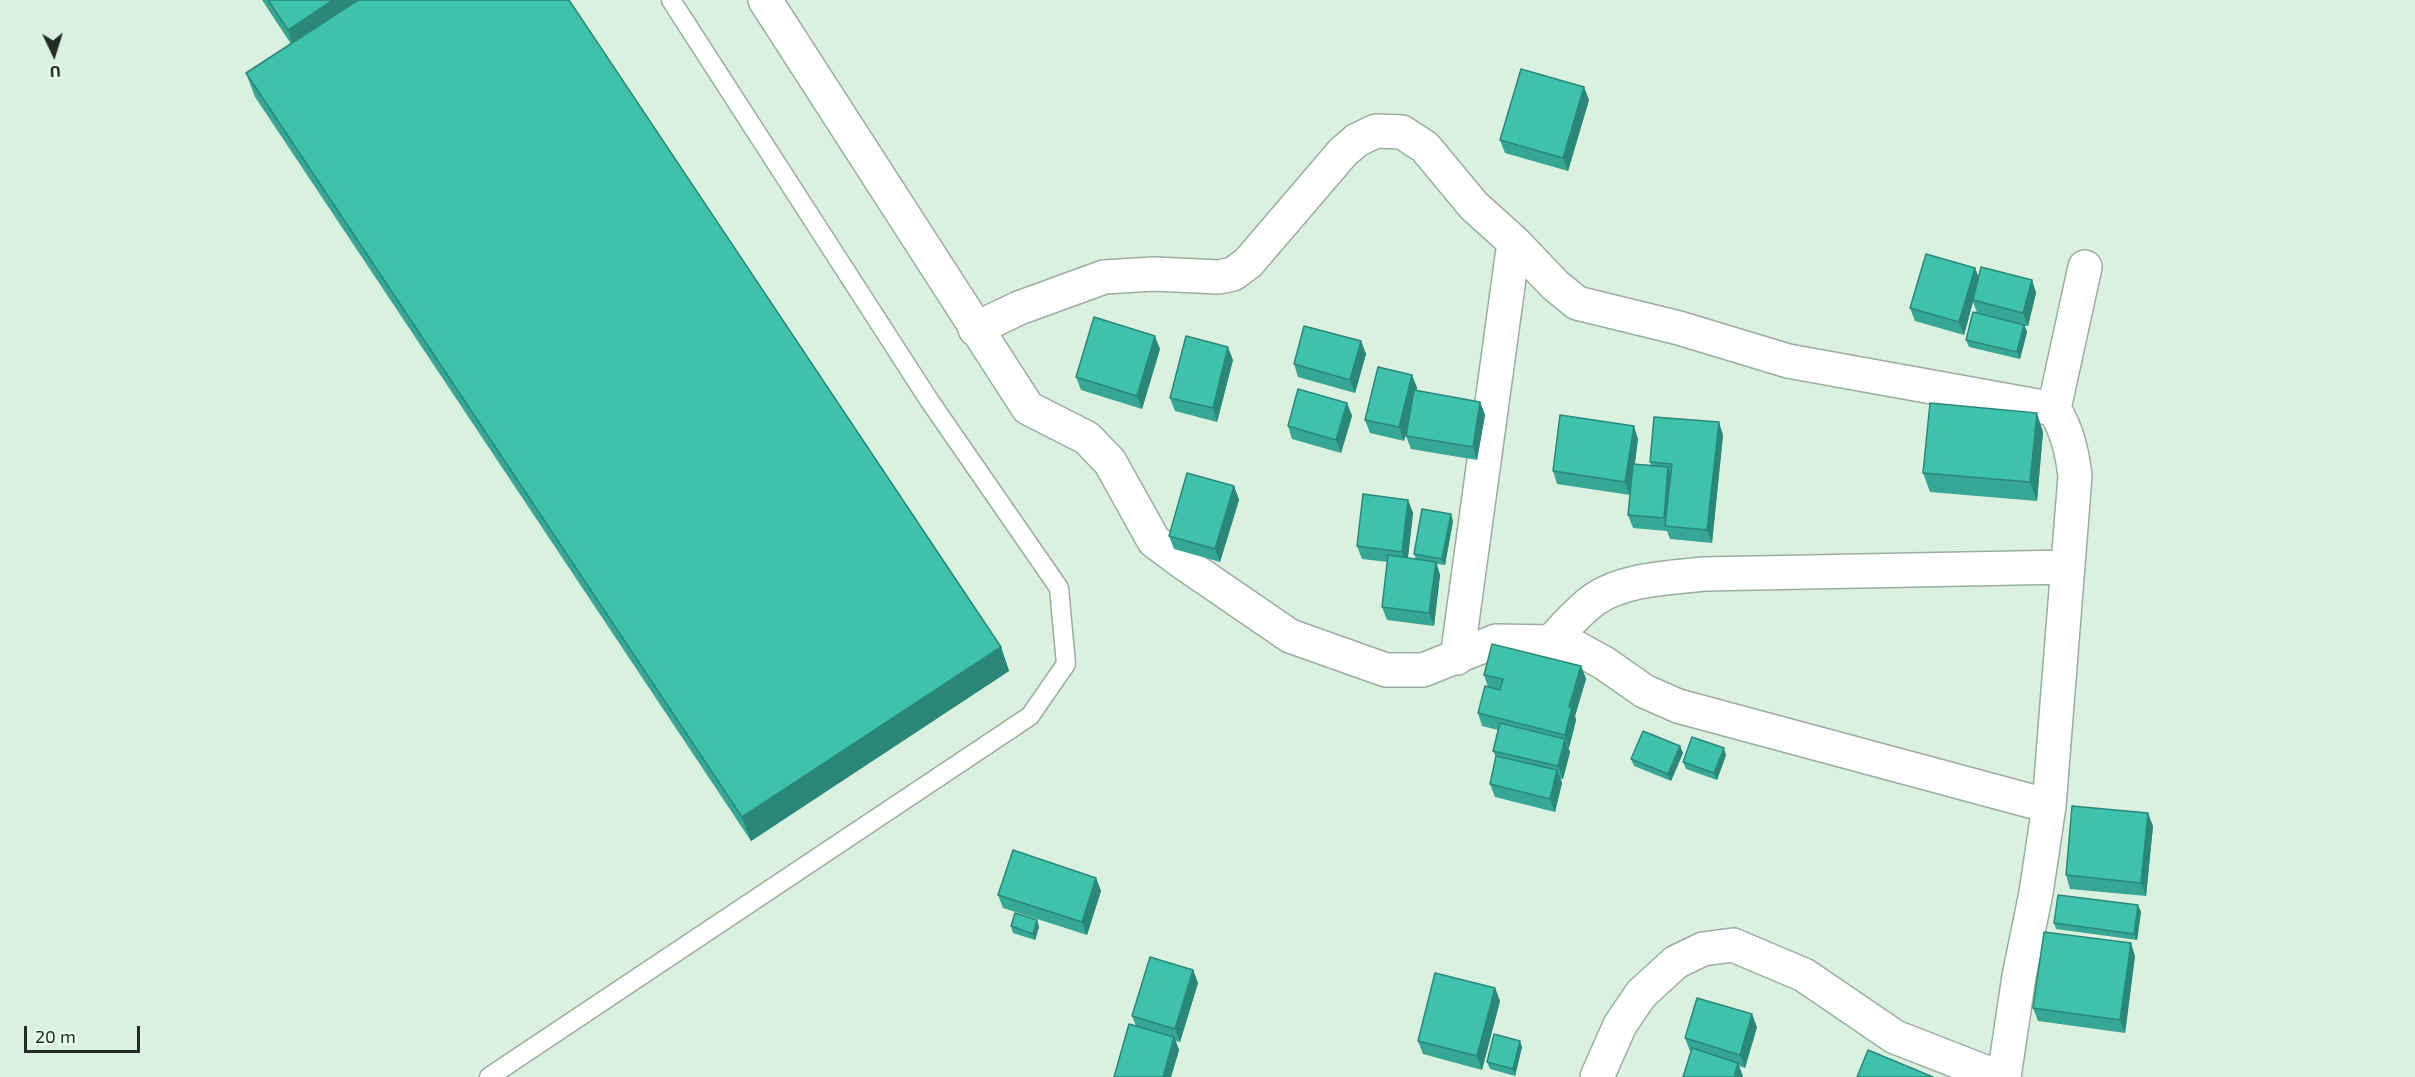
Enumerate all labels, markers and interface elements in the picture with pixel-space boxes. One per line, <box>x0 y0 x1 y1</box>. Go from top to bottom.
north arrow <box>24 24 84 84</box>
text: U <box>49 63 61 82</box>
scale bar <box>27 1014 142 1052</box>
text: 20 m <box>35 1025 76 1047</box>

